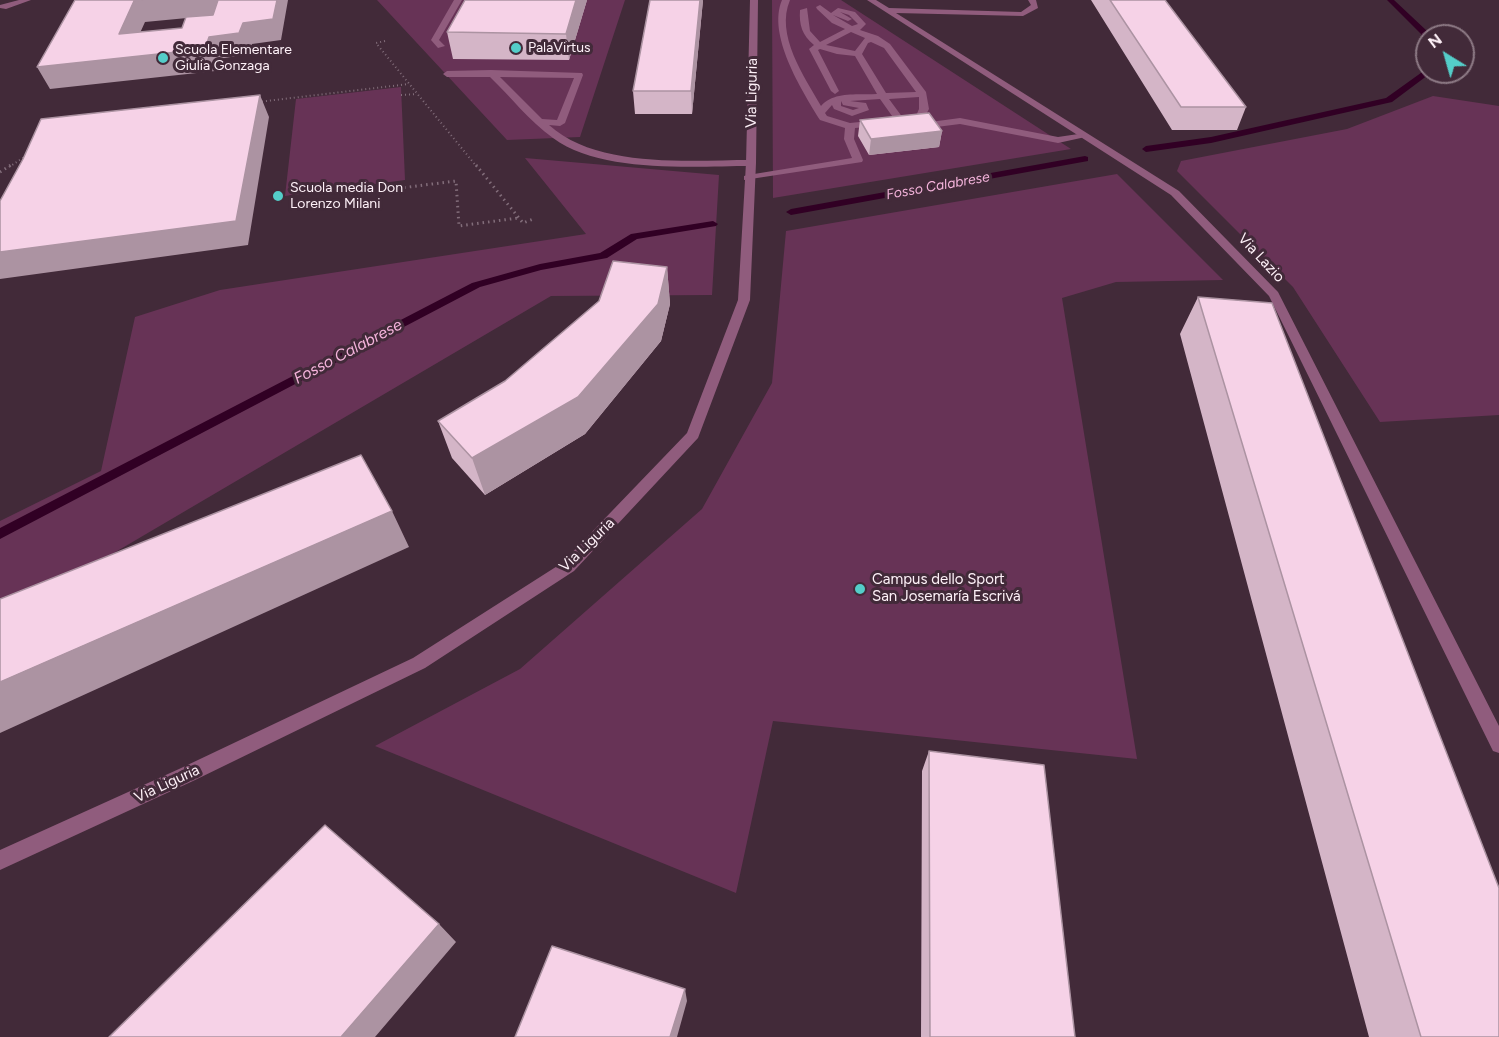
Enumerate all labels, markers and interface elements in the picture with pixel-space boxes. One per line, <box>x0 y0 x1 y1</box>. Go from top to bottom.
north arrow <box>1415 24 1475 84</box>
text: N <box>1424 30 1446 52</box>
place label: PalaVirtus <box>528 40 591 56</box>
marker: PalaVirtus <box>509 41 523 55</box>
place label: Scuola Elementare Giulia Gonzaga <box>175 42 292 74</box>
marker: Scuola Elementare Giulia Gonzaga <box>156 51 170 65</box>
street label: Via Liguria <box>742 58 762 128</box>
water label: Fosso Calabrese <box>885 169 991 203</box>
place label: Scuola media Don Lorenzo Milani <box>290 180 403 212</box>
marker: Scuola media Don Lorenzo Milani <box>271 189 285 203</box>
street label: Via Lazio <box>1234 230 1288 286</box>
water label: Fosso Calabrese <box>291 315 405 389</box>
street label: Via Liguria <box>556 514 618 576</box>
place label: Campus dello Sport San Josemaría Escrivá <box>872 571 1021 606</box>
marker: Campus dello Sport San Josemaría Escrivá <box>853 582 867 596</box>
street label: Via Liguria <box>132 761 202 807</box>

